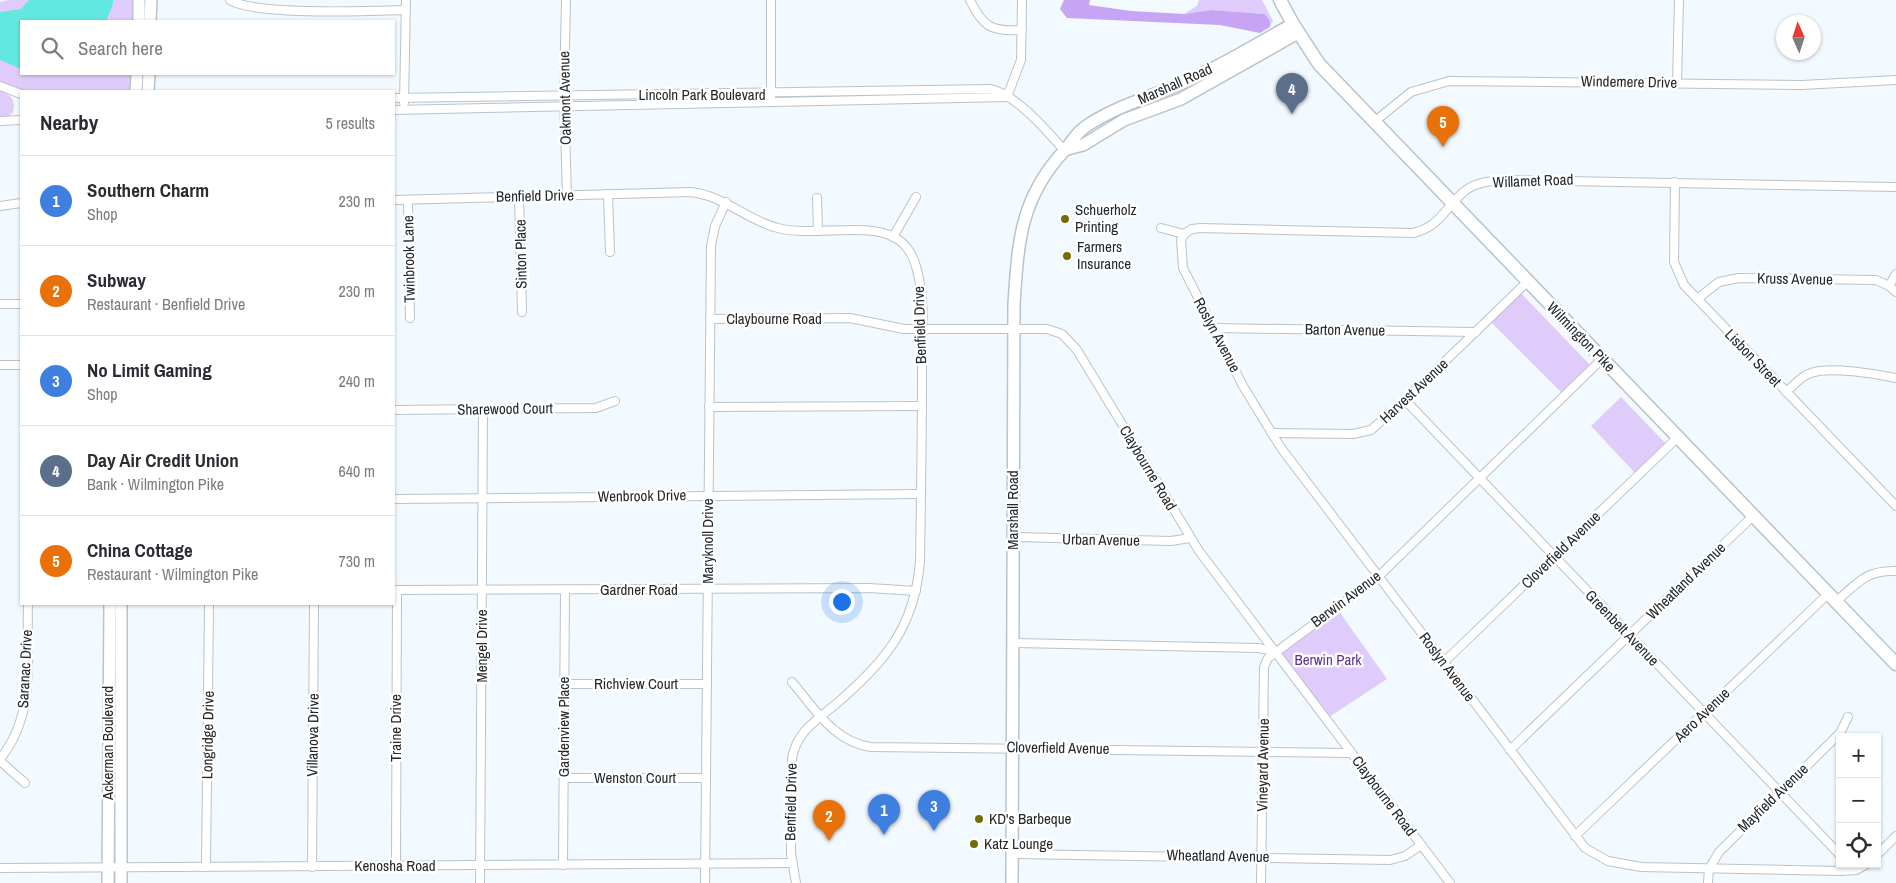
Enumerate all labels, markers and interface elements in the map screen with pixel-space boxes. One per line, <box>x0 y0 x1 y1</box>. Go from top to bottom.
north arrow <box>1776 15 1821 60</box>
search box <box>20 20 395 75</box>
icon: search <box>38 34 66 62</box>
text: Search here <box>78 35 163 61</box>
street label: Oakmont Avenue <box>553 51 576 145</box>
street label: Marshall Road <box>1134 58 1215 109</box>
street label: Windemere Drive <box>1581 70 1678 93</box>
pin: 4 <box>1276 73 1308 114</box>
street label: Lincoln Park Boulevard <box>638 84 766 105</box>
pin: 5 <box>1427 106 1459 147</box>
text: Nearby <box>40 108 98 137</box>
text: 5 results <box>325 112 375 134</box>
street label: Willamet Road <box>1492 169 1574 192</box>
text: Southern Charm <box>87 177 209 203</box>
street label: Benfield Drive <box>496 184 574 207</box>
text: 1 <box>52 190 60 212</box>
text: 230 m <box>339 190 375 212</box>
place label: Schuerholz Printing <box>1075 199 1137 237</box>
text: Shop <box>87 203 118 225</box>
marker: Schuerholz Printing <box>1059 213 1071 225</box>
street label: Twinbrook Lane <box>397 215 420 303</box>
street label: Sinton Place <box>509 219 532 289</box>
place label: Farmers Insurance <box>1077 236 1131 274</box>
marker: Farmers Insurance <box>1061 250 1073 262</box>
text: Subway <box>87 267 146 293</box>
street label: Kruss Avenue <box>1757 267 1833 290</box>
text: 2 <box>52 280 60 302</box>
text: 230 m <box>339 280 375 302</box>
street label: Benfield Drive <box>908 286 931 364</box>
text: Restaurant · Benfield Drive <box>87 293 245 315</box>
street label: Roslyn Avenue <box>1189 294 1246 376</box>
street label: Wilmington Pike <box>1542 297 1620 377</box>
street label: Claybourne Road <box>726 308 822 329</box>
street label: Barton Avenue <box>1305 318 1386 341</box>
street label: Lisbon Street <box>1720 324 1787 392</box>
street label: Harvest Avenue <box>1375 353 1453 428</box>
text: No Limit Gaming <box>87 357 212 383</box>
text: 3 <box>52 370 60 392</box>
text: 240 m <box>339 370 375 392</box>
text: Shop <box>87 383 118 405</box>
street label: Sharewood Court <box>457 397 554 420</box>
street label: Claybourne Road <box>1115 421 1182 514</box>
text: Day Air Credit Union <box>87 447 239 473</box>
text: 4 <box>52 460 60 482</box>
text: 640 m <box>339 460 375 482</box>
street label: Marshall Road <box>1002 470 1023 550</box>
text: Bank · Wilmington Pike <box>87 473 224 495</box>
street label: Wenbrook Drive <box>597 484 687 507</box>
street label: Maryknoll Drive <box>697 498 718 584</box>
street label: Cloverfield Avenue <box>1516 506 1605 593</box>
street label: Urban Avenue <box>1062 528 1140 551</box>
text: China Cottage <box>87 537 193 563</box>
street label: Wheatland Avenue <box>1641 537 1730 624</box>
text: 5 <box>52 550 60 572</box>
text: 730 m <box>339 550 375 572</box>
text: Restaurant · Wilmington Pike <box>87 563 258 585</box>
street label: Berwin Avenue <box>1306 565 1385 632</box>
street label: Gardner Road <box>600 579 678 600</box>
street label: Greenbelt Avenue <box>1581 585 1664 670</box>
your location <box>829 589 855 615</box>
street label: Mengel Drive <box>471 609 492 683</box>
street label: Roslyn Avenue <box>1414 628 1481 706</box>
street label: Saranac Drive <box>12 629 37 709</box>
park label: Berwin Park <box>1295 649 1362 670</box>
street label: Richview Court <box>594 673 679 694</box>
street label: Gardenview Place <box>553 677 574 777</box>
street label: Aero Avenue <box>1668 683 1734 747</box>
street label: Ackerman Boulevard <box>97 686 118 801</box>
street label: Longridge Drive <box>196 691 219 779</box>
street label: Villanova Drive <box>301 693 324 777</box>
street label: Traine Drive <box>385 694 406 762</box>
street label: Vineyard Avenue <box>1251 718 1274 812</box>
map controls <box>1836 733 1881 868</box>
button: + <box>1836 733 1881 778</box>
street label: Cloverfield Avenue <box>1006 736 1110 759</box>
street label: Claybourne Road <box>1347 751 1422 840</box>
street label: Mayfield Avenue <box>1733 758 1813 837</box>
street label: Benfield Drive <box>779 763 802 841</box>
street label: Wenston Court <box>594 767 676 788</box>
button: − <box>1836 778 1881 823</box>
pin: 3 <box>918 790 950 831</box>
pin: 1 <box>868 794 900 835</box>
pin: 2 <box>813 800 845 841</box>
place label: KD's Barbeque <box>989 808 1072 829</box>
marker: KD's Barbeque <box>973 813 985 825</box>
button: locate <box>1836 823 1881 868</box>
place label: Katz Lounge <box>984 833 1053 854</box>
marker: Katz Lounge <box>968 838 980 850</box>
street label: Wheatland Avenue <box>1166 844 1270 867</box>
street label: Kenosha Road <box>354 855 436 876</box>

